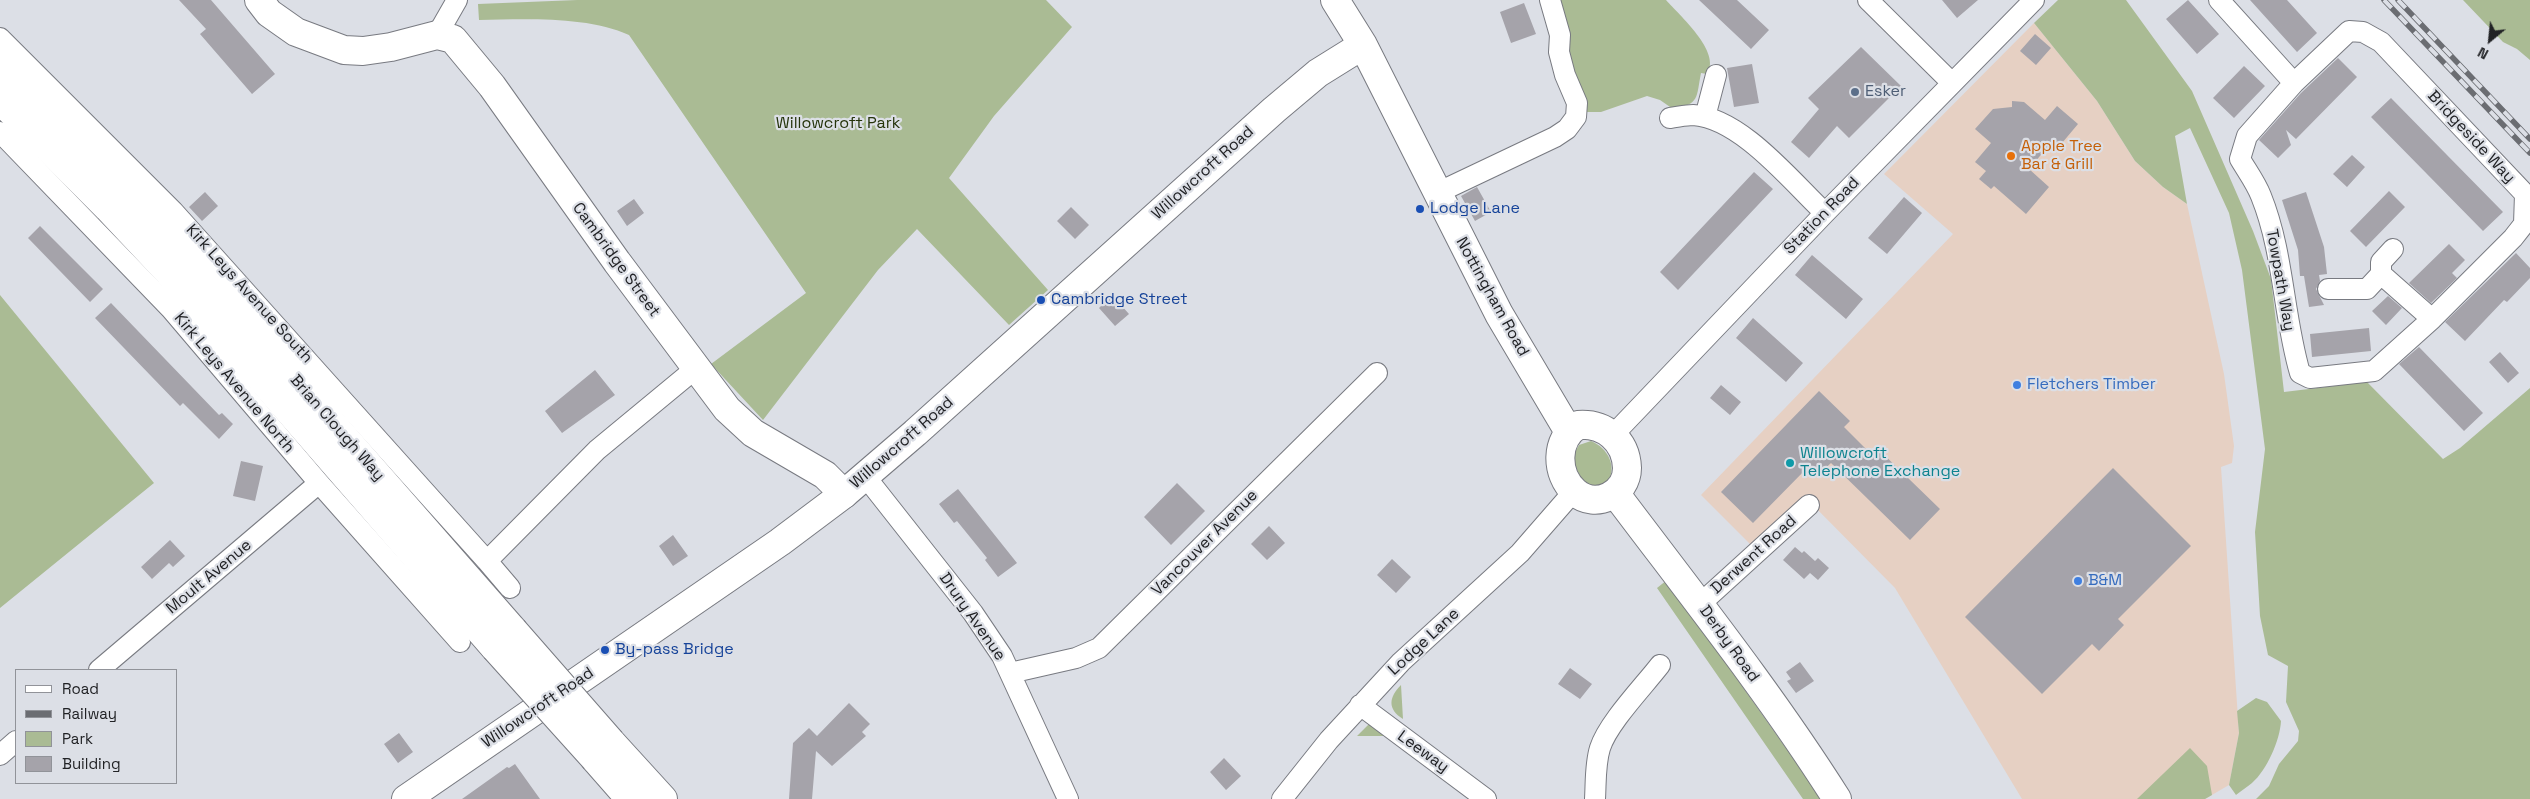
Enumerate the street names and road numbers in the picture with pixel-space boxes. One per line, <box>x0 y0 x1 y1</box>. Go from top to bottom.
street label: Bridgeside Way <box>2423 87 2519 187</box>
street label: Willowcroft Road <box>1148 122 1258 224</box>
street label: Station Road <box>1780 173 1864 259</box>
street label: Cambridge Street <box>568 199 664 321</box>
street label: Kirk Leys Avenue South <box>182 221 316 367</box>
street label: Towpath Way <box>2262 227 2298 333</box>
street label: Nottingham Road <box>1451 234 1533 360</box>
street label: Kirk Leys Avenue North <box>170 309 298 457</box>
street label: Brian Clough Way <box>286 371 388 485</box>
street label: Willowcroft Road <box>846 393 958 493</box>
street label: Vancouver Avenue <box>1148 486 1262 600</box>
street label: Derwent Road <box>1707 512 1801 598</box>
street label: Moult Avenue <box>162 536 256 618</box>
street label: Drury Avenue <box>935 569 1009 665</box>
street label: Derby Road <box>1695 602 1763 686</box>
street label: Lodge Lane <box>1385 604 1463 680</box>
street label: Willowcroft Road <box>479 664 597 752</box>
street label: Leeway <box>1394 727 1452 777</box>

